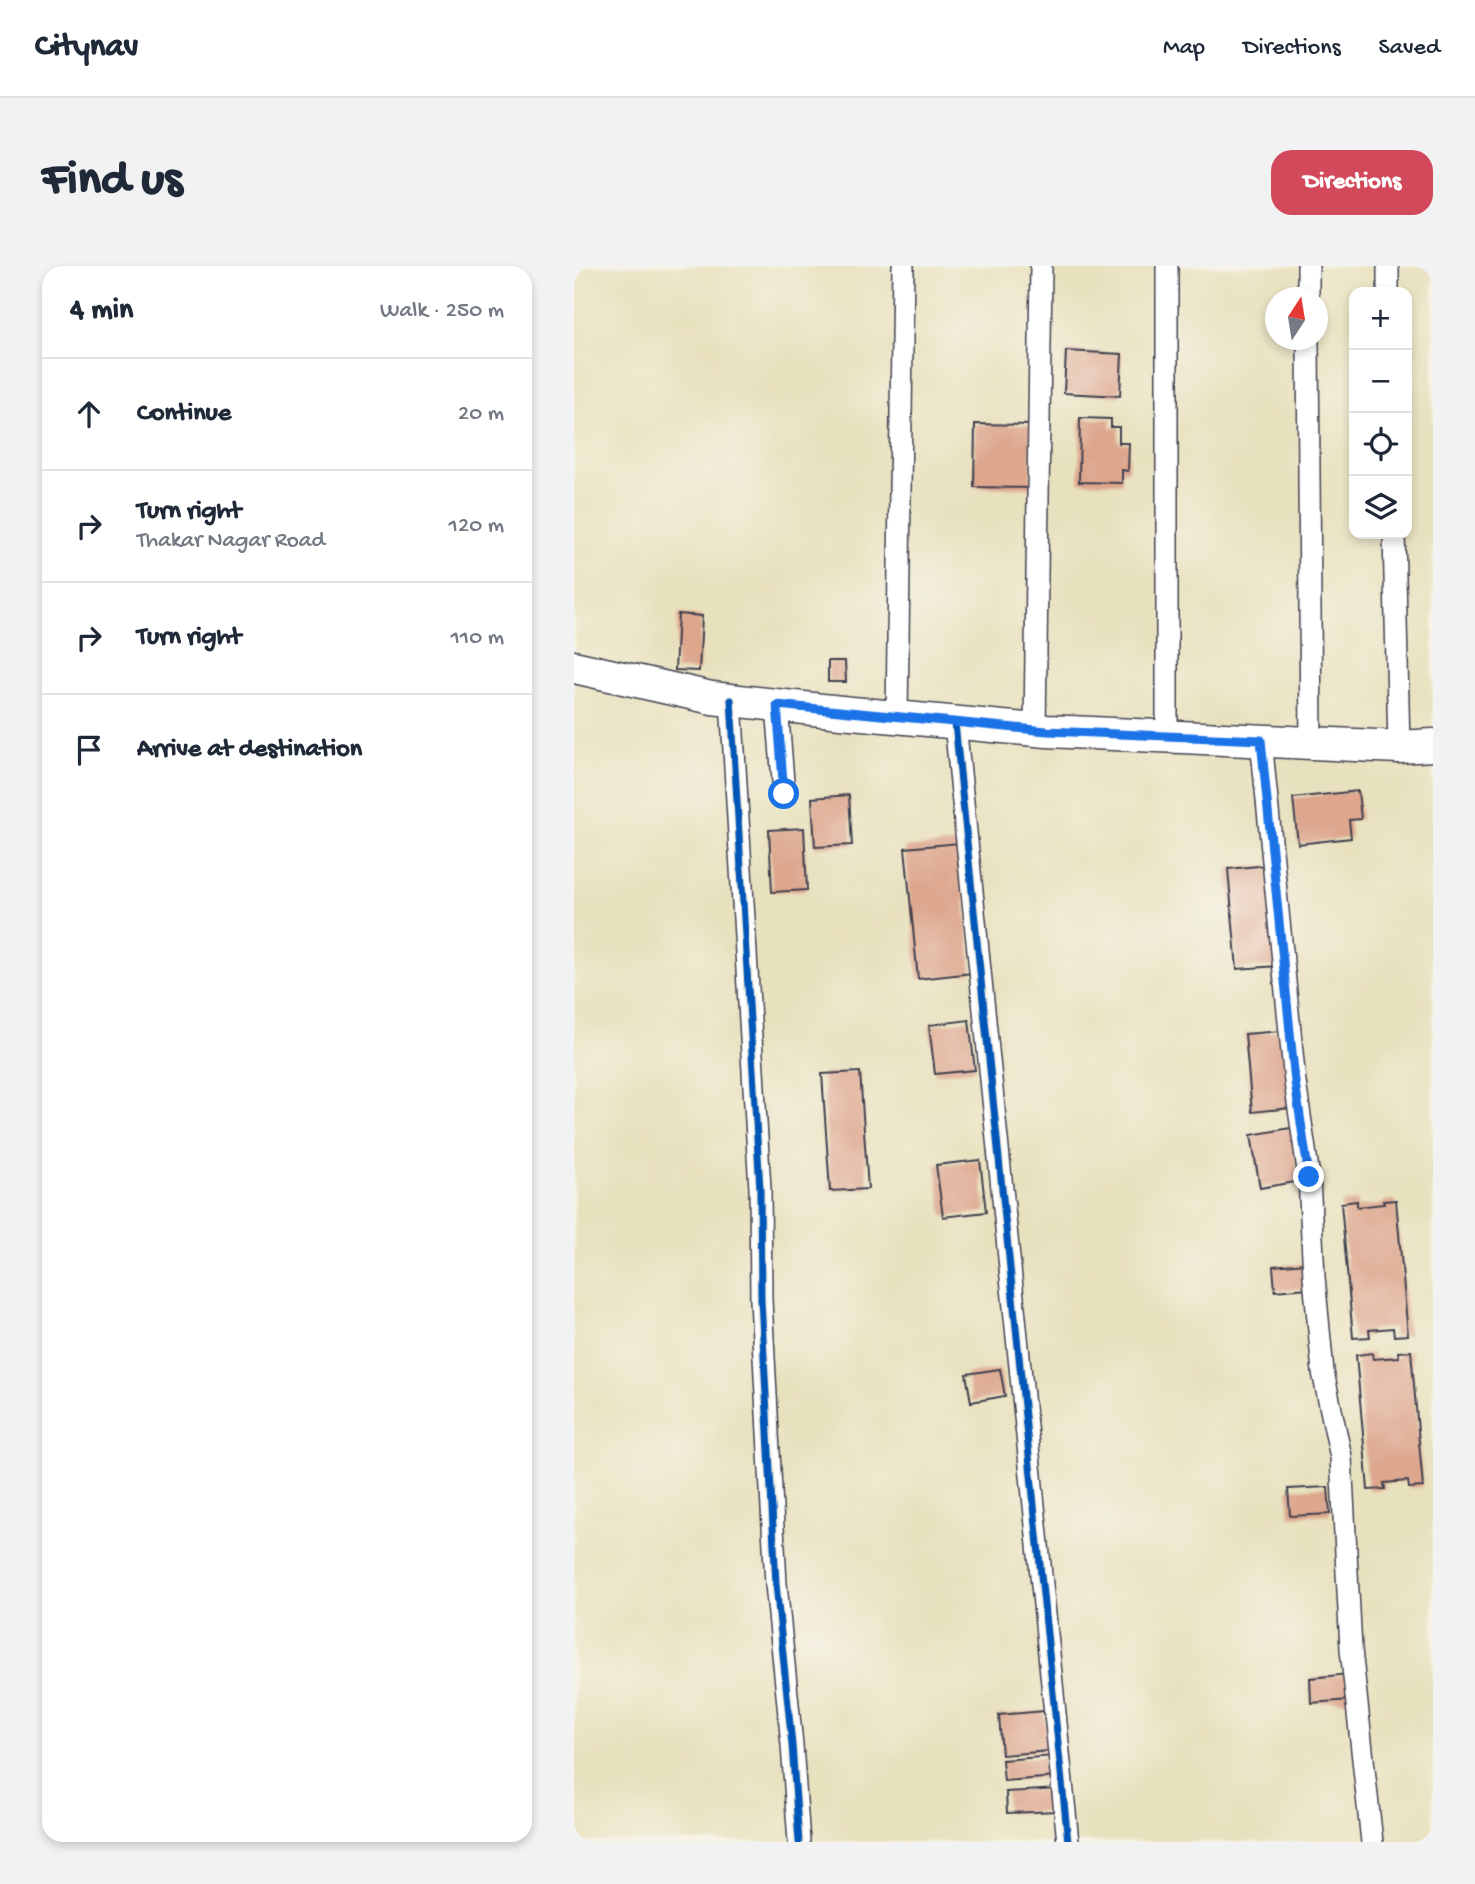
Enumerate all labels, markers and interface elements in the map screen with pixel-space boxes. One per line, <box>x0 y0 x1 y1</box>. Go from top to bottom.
text: Citynav <box>35 29 138 67</box>
text: Map <box>1163 34 1205 63</box>
text: Directions <box>1243 34 1341 63</box>
text: Saved <box>1379 34 1440 63</box>
button: Directions <box>1271 150 1433 215</box>
text: Find us <box>42 153 182 211</box>
north arrow <box>1265 287 1328 350</box>
map controls <box>1349 287 1412 539</box>
button: + <box>1349 287 1412 350</box>
text: 4 min <box>70 294 133 329</box>
text: Walk · 250 m <box>380 298 504 325</box>
button: − <box>1349 350 1412 413</box>
icon: ahead <box>70 395 108 433</box>
text: Continue <box>137 399 231 430</box>
text: 20 m <box>458 401 504 428</box>
button: locate <box>1349 413 1412 476</box>
button: layers <box>1349 476 1412 539</box>
text: Turn right <box>137 497 241 528</box>
icon: right <box>70 507 108 545</box>
text: 120 m <box>449 513 504 540</box>
text: Thakar Nagar Road <box>137 528 325 555</box>
icon: right <box>70 619 108 657</box>
text: Turn right <box>137 623 241 654</box>
text: 110 m <box>451 625 504 652</box>
icon: arrive <box>70 731 108 769</box>
text: Arrive at destination <box>137 735 362 766</box>
route start <box>768 778 799 809</box>
route end <box>1293 1161 1324 1192</box>

